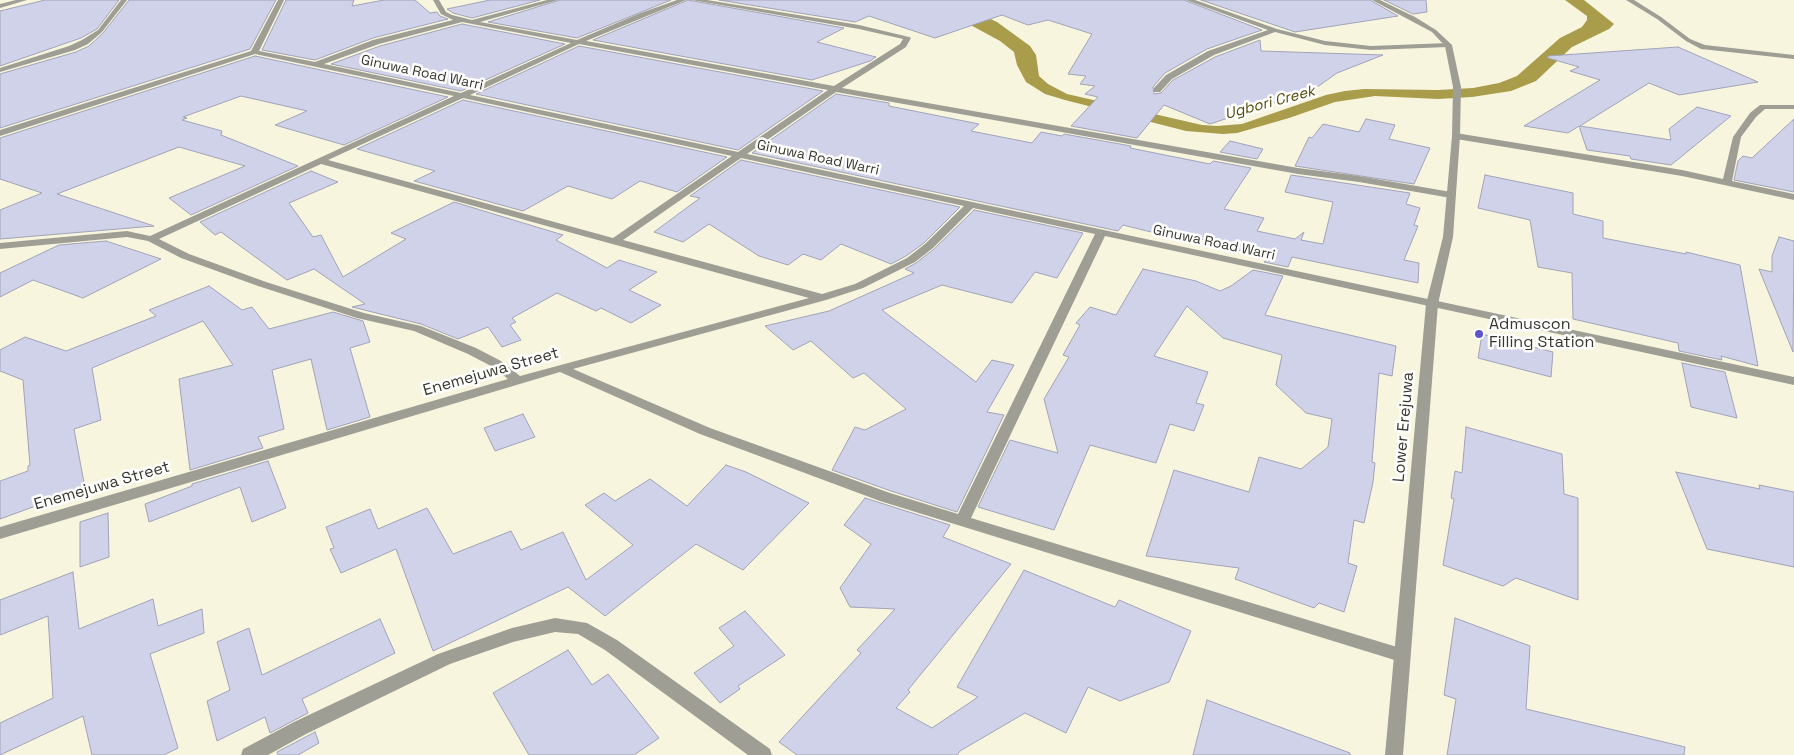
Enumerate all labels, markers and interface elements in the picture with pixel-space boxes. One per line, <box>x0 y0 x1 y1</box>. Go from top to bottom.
street label: Ginuwa Road Warri <box>359 52 485 94</box>
water label: Ugbori Creek <box>1223 82 1317 124</box>
street label: Ginuwa Road Warri <box>755 137 881 179</box>
street label: Ginuwa Road Warri <box>1151 222 1277 264</box>
place label: Admuscon Filling Station <box>1489 315 1594 353</box>
marker: Admuscon Filling Station <box>1473 328 1485 340</box>
street label: Enemejuwa Street <box>421 343 561 401</box>
street label: Lower Erejuwa <box>1390 371 1418 483</box>
street label: Enemejuwa Street <box>32 457 172 515</box>

